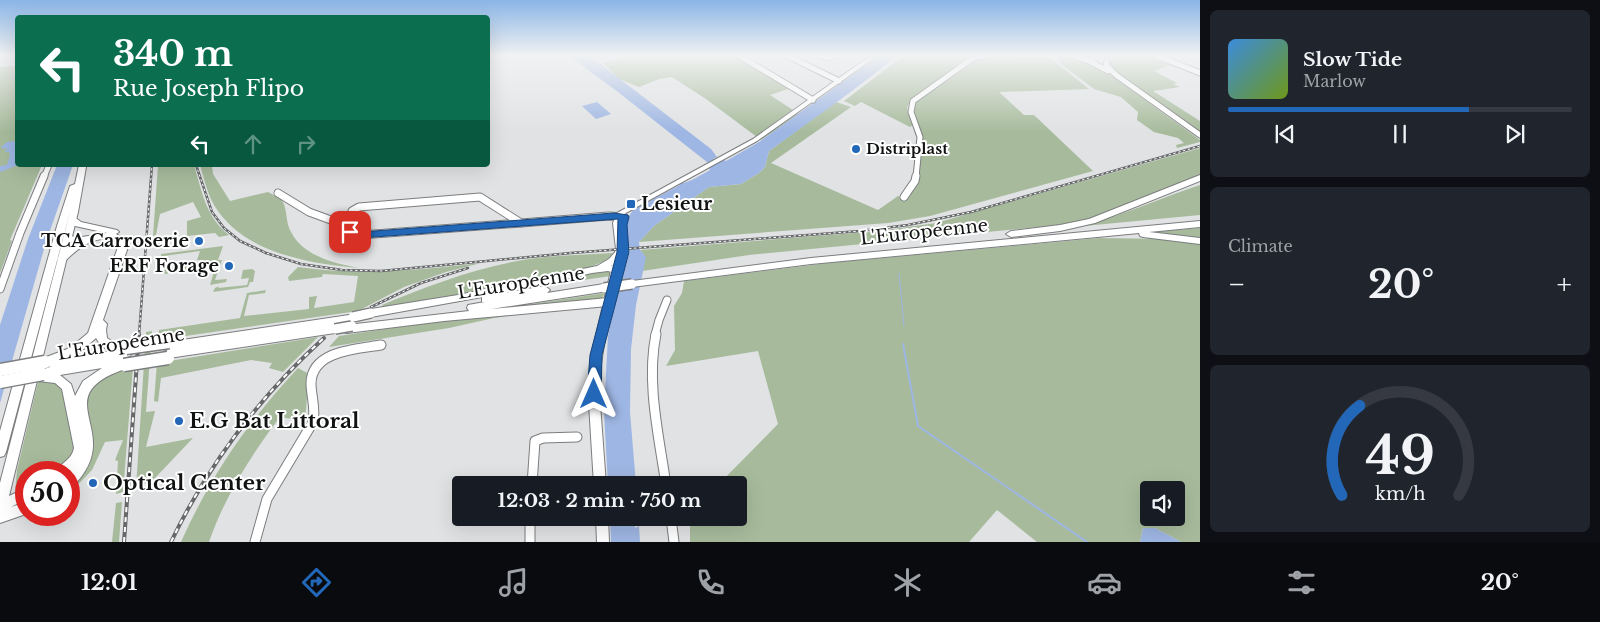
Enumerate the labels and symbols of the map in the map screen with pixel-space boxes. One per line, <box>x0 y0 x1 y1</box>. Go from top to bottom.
place label: Distriplast <box>866 139 948 158</box>
marker: Distriplast <box>850 143 862 155</box>
place label: Lesieur <box>641 193 712 215</box>
marker: Lesieur <box>625 198 637 210</box>
pin <box>329 211 371 253</box>
street label: L'Européenne <box>859 214 989 250</box>
place label: TCA Carroserie <box>41 230 189 252</box>
marker: TCA Carroserie <box>193 235 205 247</box>
place label: ERF Forage <box>110 255 219 277</box>
marker: ERF Forage <box>223 260 235 272</box>
street label: L'Européenne <box>456 262 586 304</box>
street label: L'Européenne <box>56 323 186 365</box>
position arrow <box>567 367 619 419</box>
place label: E.G Bat Littoral <box>189 408 360 434</box>
marker: E.G Bat Littoral <box>173 415 185 427</box>
speed limit sign: 50 <box>15 461 80 526</box>
place label: Optical Center <box>103 470 266 496</box>
marker: Optical Center <box>87 477 99 489</box>

